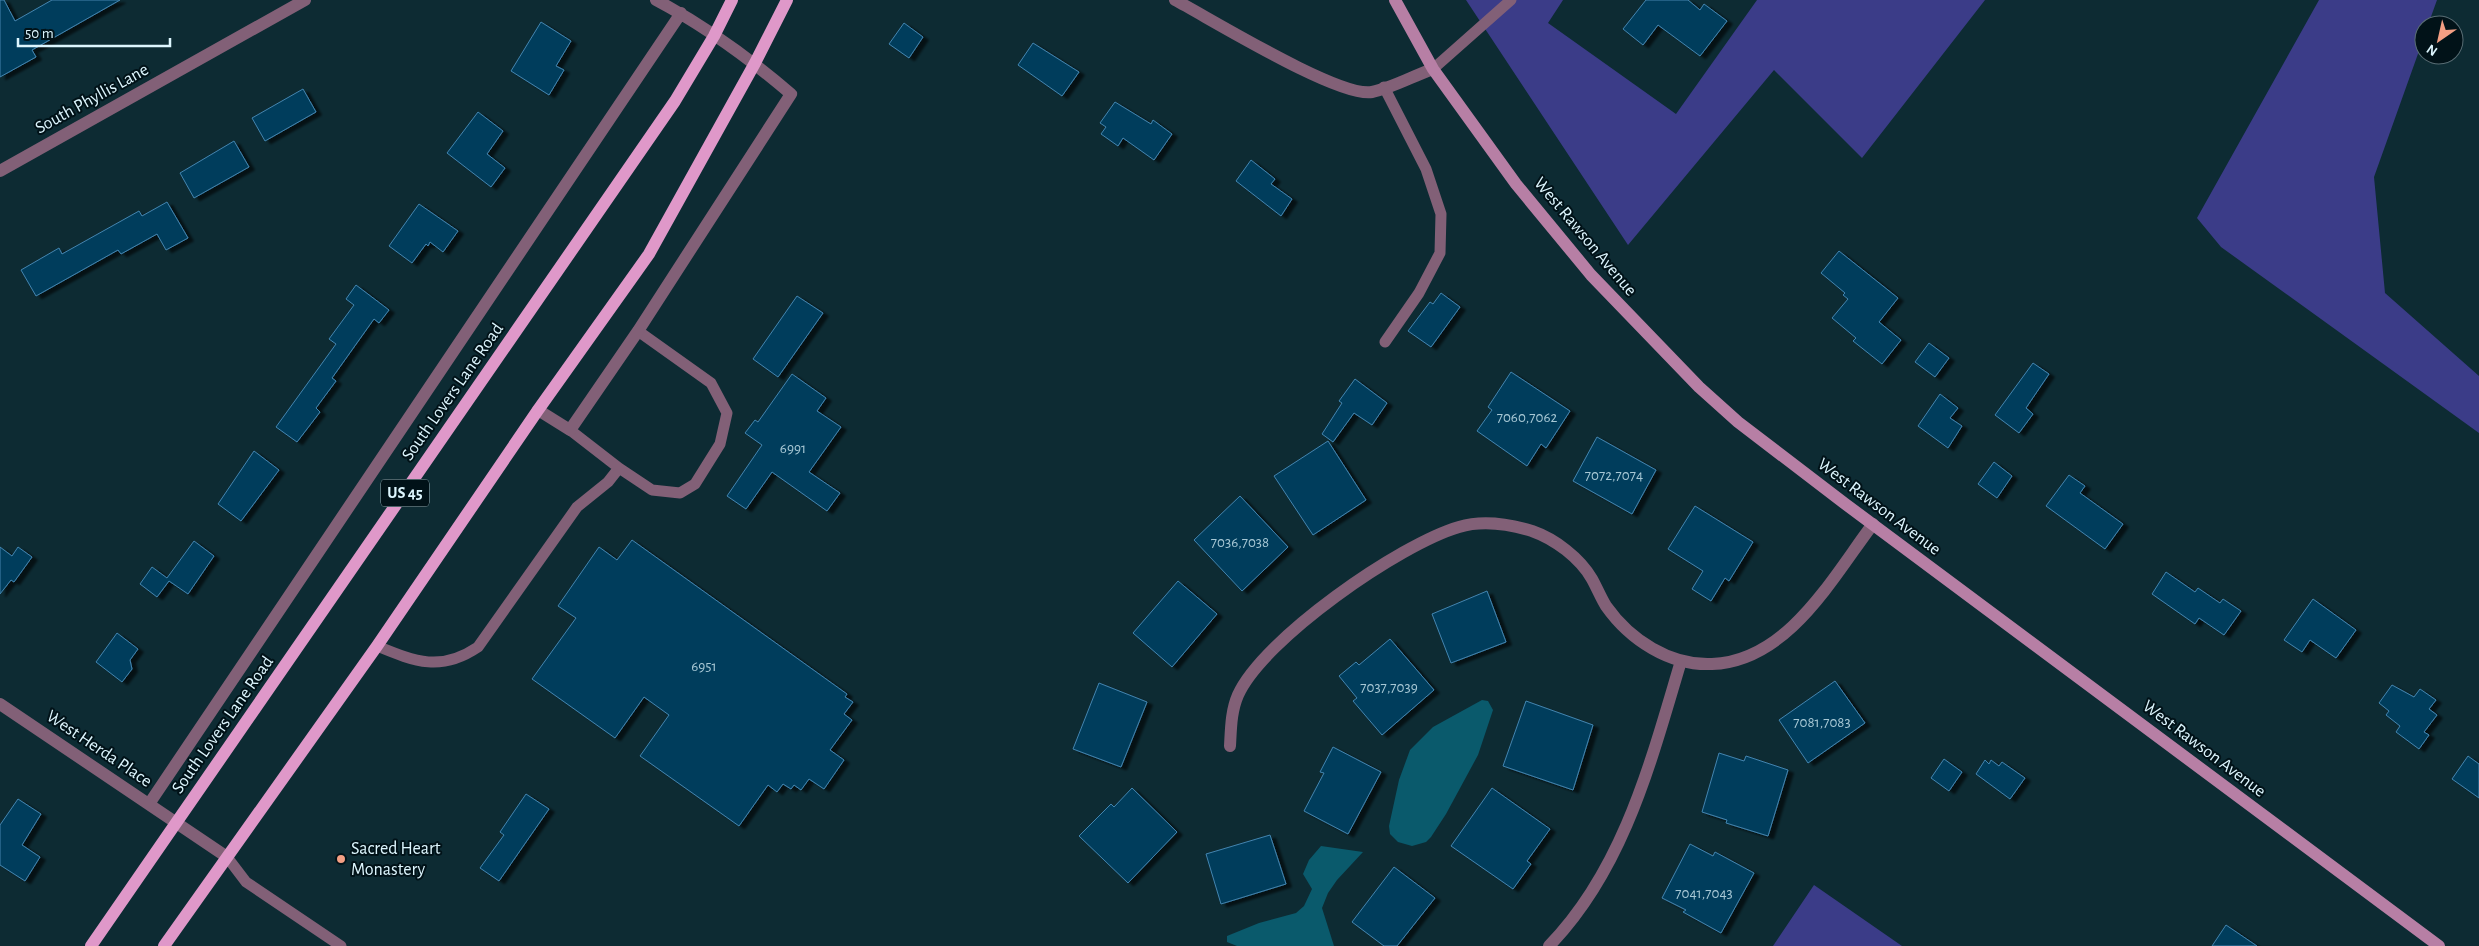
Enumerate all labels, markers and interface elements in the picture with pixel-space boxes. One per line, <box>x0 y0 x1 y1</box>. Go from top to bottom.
scale bar <box>18 15 170 47</box>
north arrow <box>2414 15 2464 65</box>
text: 50 m <box>25 26 54 41</box>
text: N <box>2424 41 2440 58</box>
street label: South Phyllis Lane <box>32 60 152 138</box>
street label: West Rawson Avenue <box>1530 174 1640 300</box>
street label: South Lovers Lane Road <box>399 320 507 464</box>
house number: 7060,7062 <box>1497 410 1557 425</box>
house number: 6991 <box>780 441 806 456</box>
street label: West Rawson Avenue <box>1814 455 1944 559</box>
house number: 7072,7074 <box>1585 468 1643 483</box>
road number: US 45 <box>381 479 429 506</box>
house number: 7036,7038 <box>1211 535 1269 550</box>
street label: South Lovers Lane Road <box>169 653 277 797</box>
house number: 6951 <box>691 659 717 674</box>
house number: 7037,7039 <box>1360 680 1418 695</box>
street label: West Rawson Avenue <box>2139 697 2269 801</box>
street label: West Herda Place <box>43 707 155 791</box>
house number: 7081,7083 <box>1793 715 1851 730</box>
place label: Sacred Heart Monastery <box>351 840 441 879</box>
marker: Sacred Heart Monastery <box>335 853 347 865</box>
house number: 7041,7043 <box>1675 886 1733 901</box>

